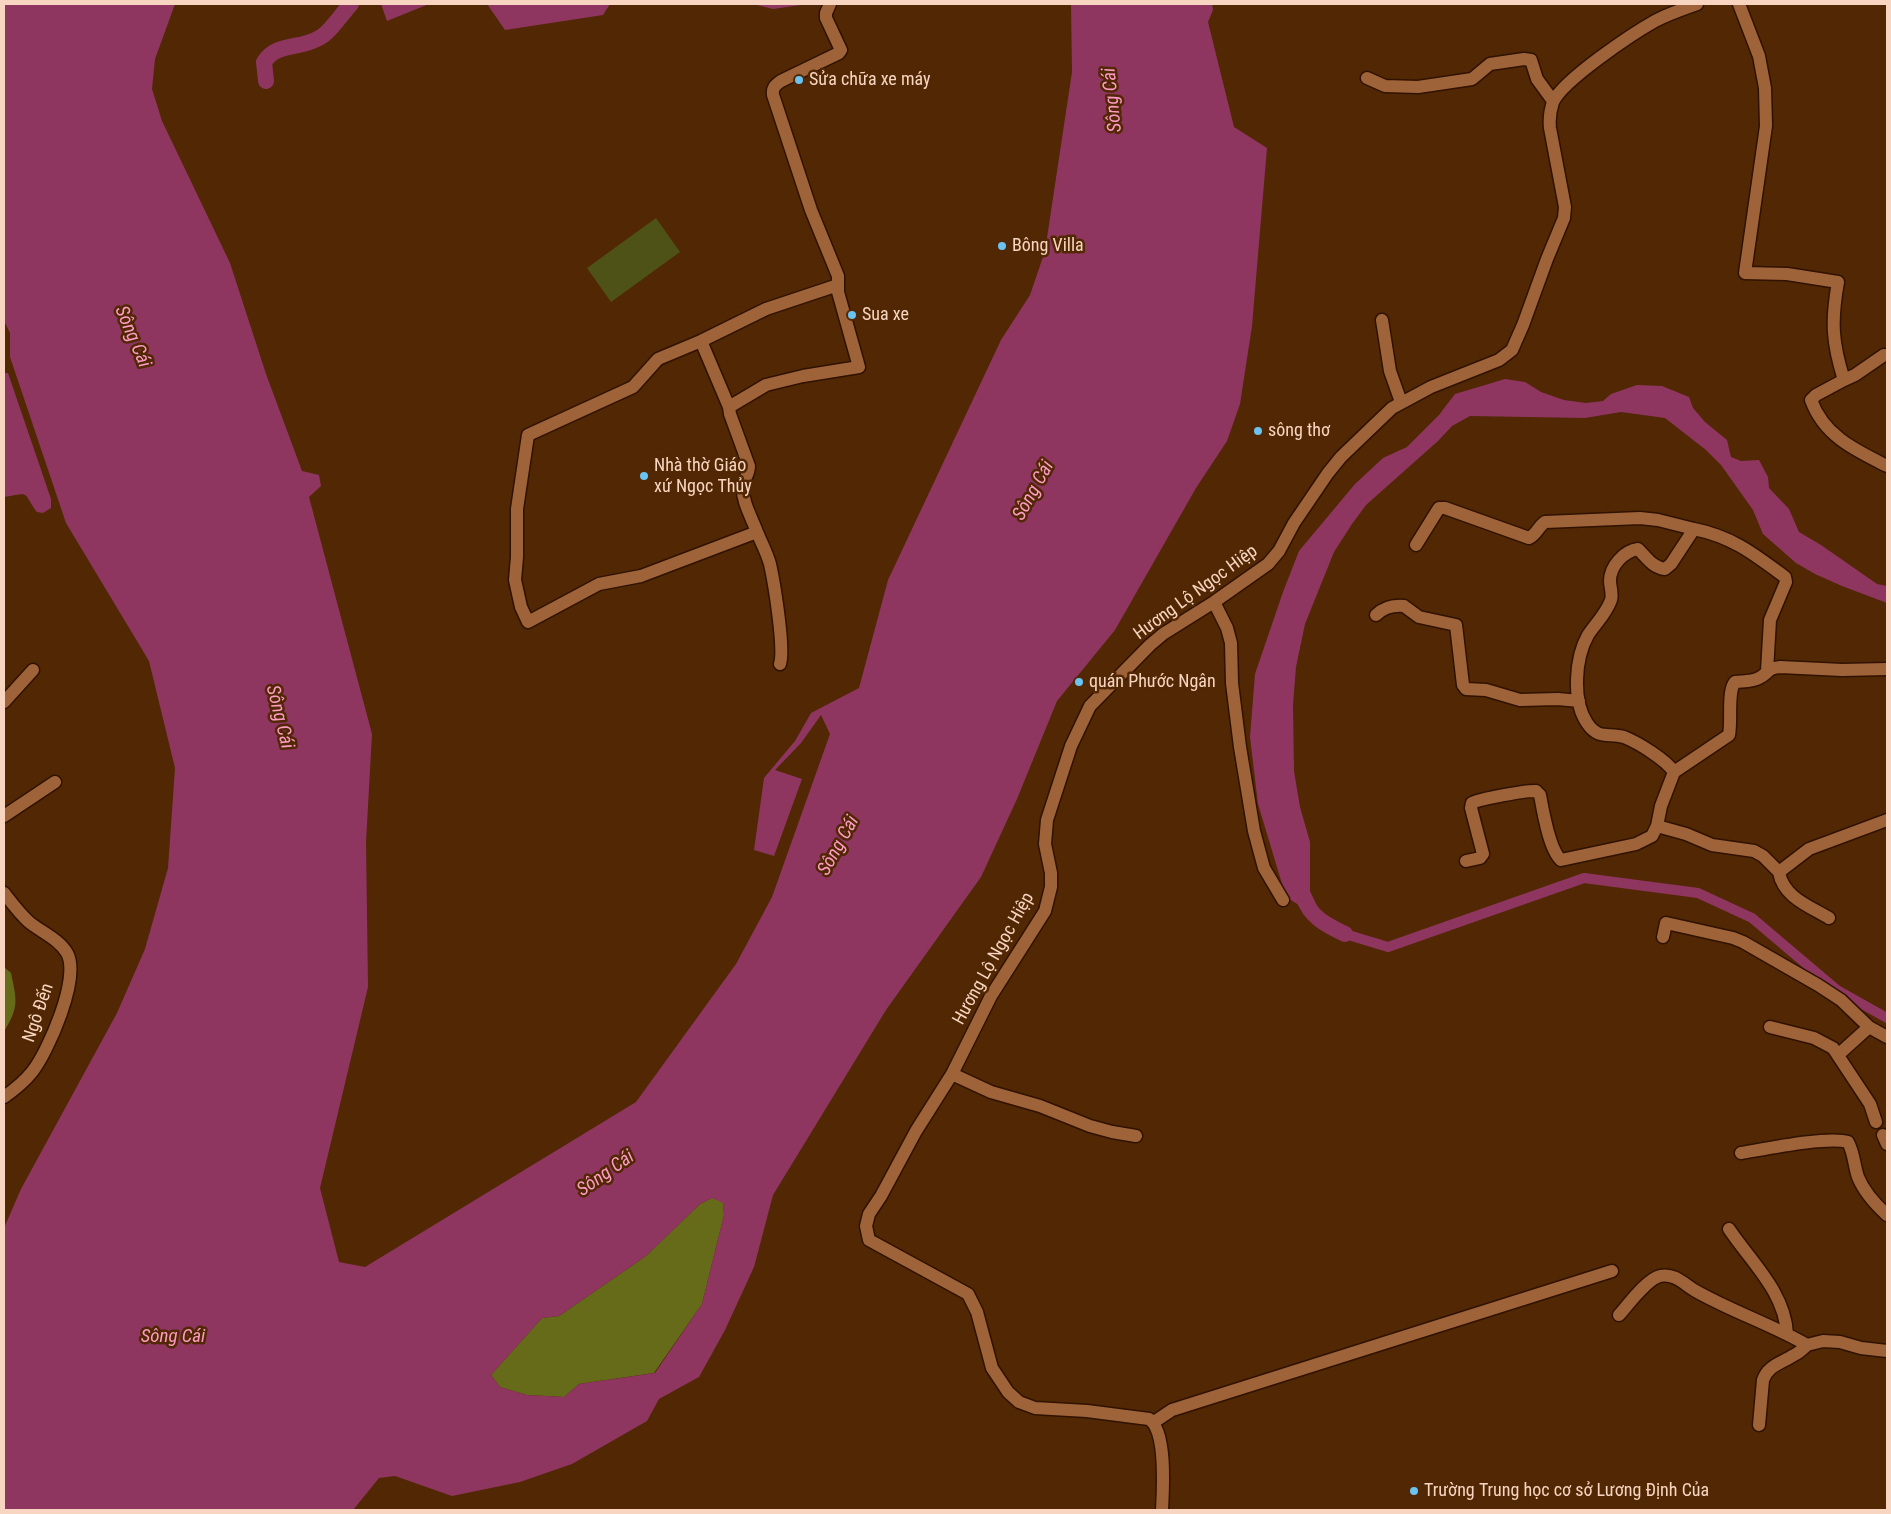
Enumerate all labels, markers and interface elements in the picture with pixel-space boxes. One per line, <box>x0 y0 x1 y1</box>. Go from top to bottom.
water label: Sông Cái <box>1098 67 1128 133</box>
place label: Sửa chữa xe máy <box>809 69 930 91</box>
marker: Sửa chữa xe máy <box>793 74 805 86</box>
place label: Bông Villa <box>1012 235 1084 257</box>
marker: Bông Villa <box>996 240 1008 252</box>
water label: Sông Cái <box>109 303 155 371</box>
place label: Sua xe <box>862 304 909 326</box>
marker: Sua xe <box>846 309 858 321</box>
place label: sông thơ <box>1268 420 1330 442</box>
marker: sông thơ <box>1252 425 1264 437</box>
place label: Nhà thờ Giáo xứ Ngọc Thủy <box>654 455 752 498</box>
water label: Sông Cái <box>1008 457 1060 525</box>
marker: Nhà thờ Giáo xứ Ngọc Thủy <box>638 470 650 482</box>
street label: Hương Lộ Ngọc Hiệp <box>1130 541 1262 645</box>
place label: quán Phước Ngân <box>1089 671 1216 693</box>
marker: quán Phước Ngân <box>1073 676 1085 688</box>
water label: Sông Cái <box>260 683 298 751</box>
water label: Sông Cái <box>813 812 865 880</box>
street label: Hương Lộ Ngọc Hiệp <box>949 889 1039 1029</box>
street label: Ngô Đến <box>19 981 59 1045</box>
water label: Sông Cái <box>573 1146 639 1202</box>
water label: Sông Cái <box>141 1326 205 1348</box>
place label: Trường Trung học cơ sở Lương Định Của <box>1424 1480 1709 1502</box>
marker: Trường Trung học cơ sở Lương Định Của <box>1408 1485 1420 1497</box>

